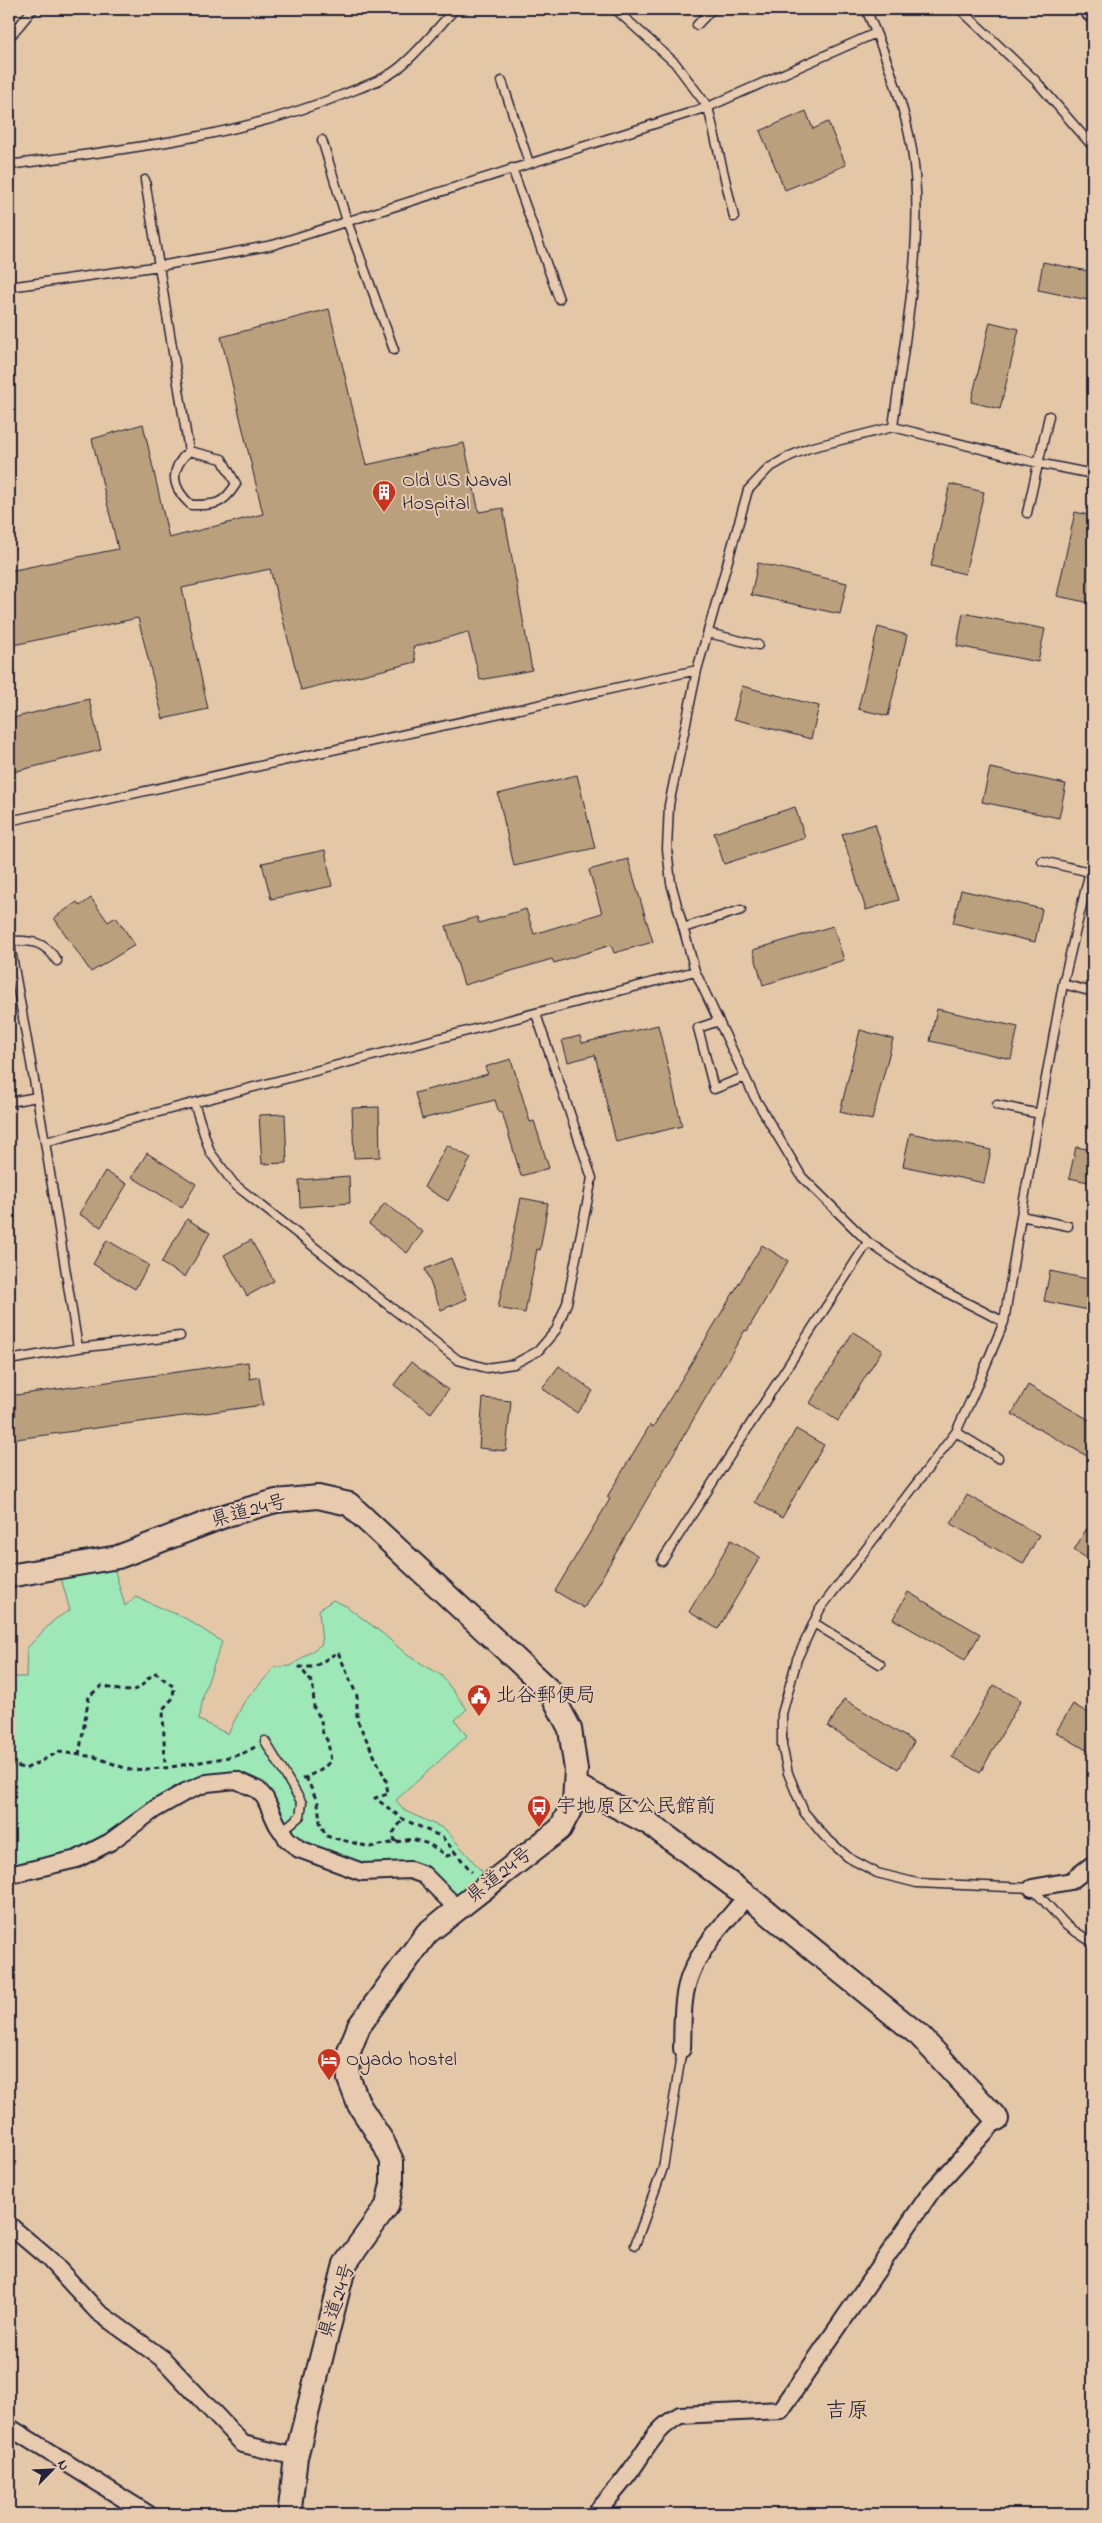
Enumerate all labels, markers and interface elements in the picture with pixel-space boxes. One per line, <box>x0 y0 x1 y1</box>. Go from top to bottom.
place label: Old US Naval Hospital <box>402 467 511 519</box>
building icon: Old US Naval Hospital <box>371 479 397 513</box>
street label: 県道24号 <box>207 1488 291 1536</box>
place label: 北谷郵便局 <box>496 1682 596 1711</box>
public building icon: 北谷郵便局 <box>466 1683 492 1717</box>
place label: 宇地原区公民館前 <box>556 1793 716 1822</box>
bus stop icon: 宇地原区公民館前 <box>526 1794 552 1828</box>
street label: 県道24号 <box>460 1841 540 1911</box>
place label: Oyado hostel <box>346 2046 457 2075</box>
hotel icon: Oyado hostel <box>316 2047 342 2081</box>
street label: 県道24号 <box>312 2259 364 2343</box>
district label: 吉原 <box>825 2396 869 2428</box>
north arrow <box>28 2446 78 2496</box>
text: N <box>51 2457 74 2474</box>

